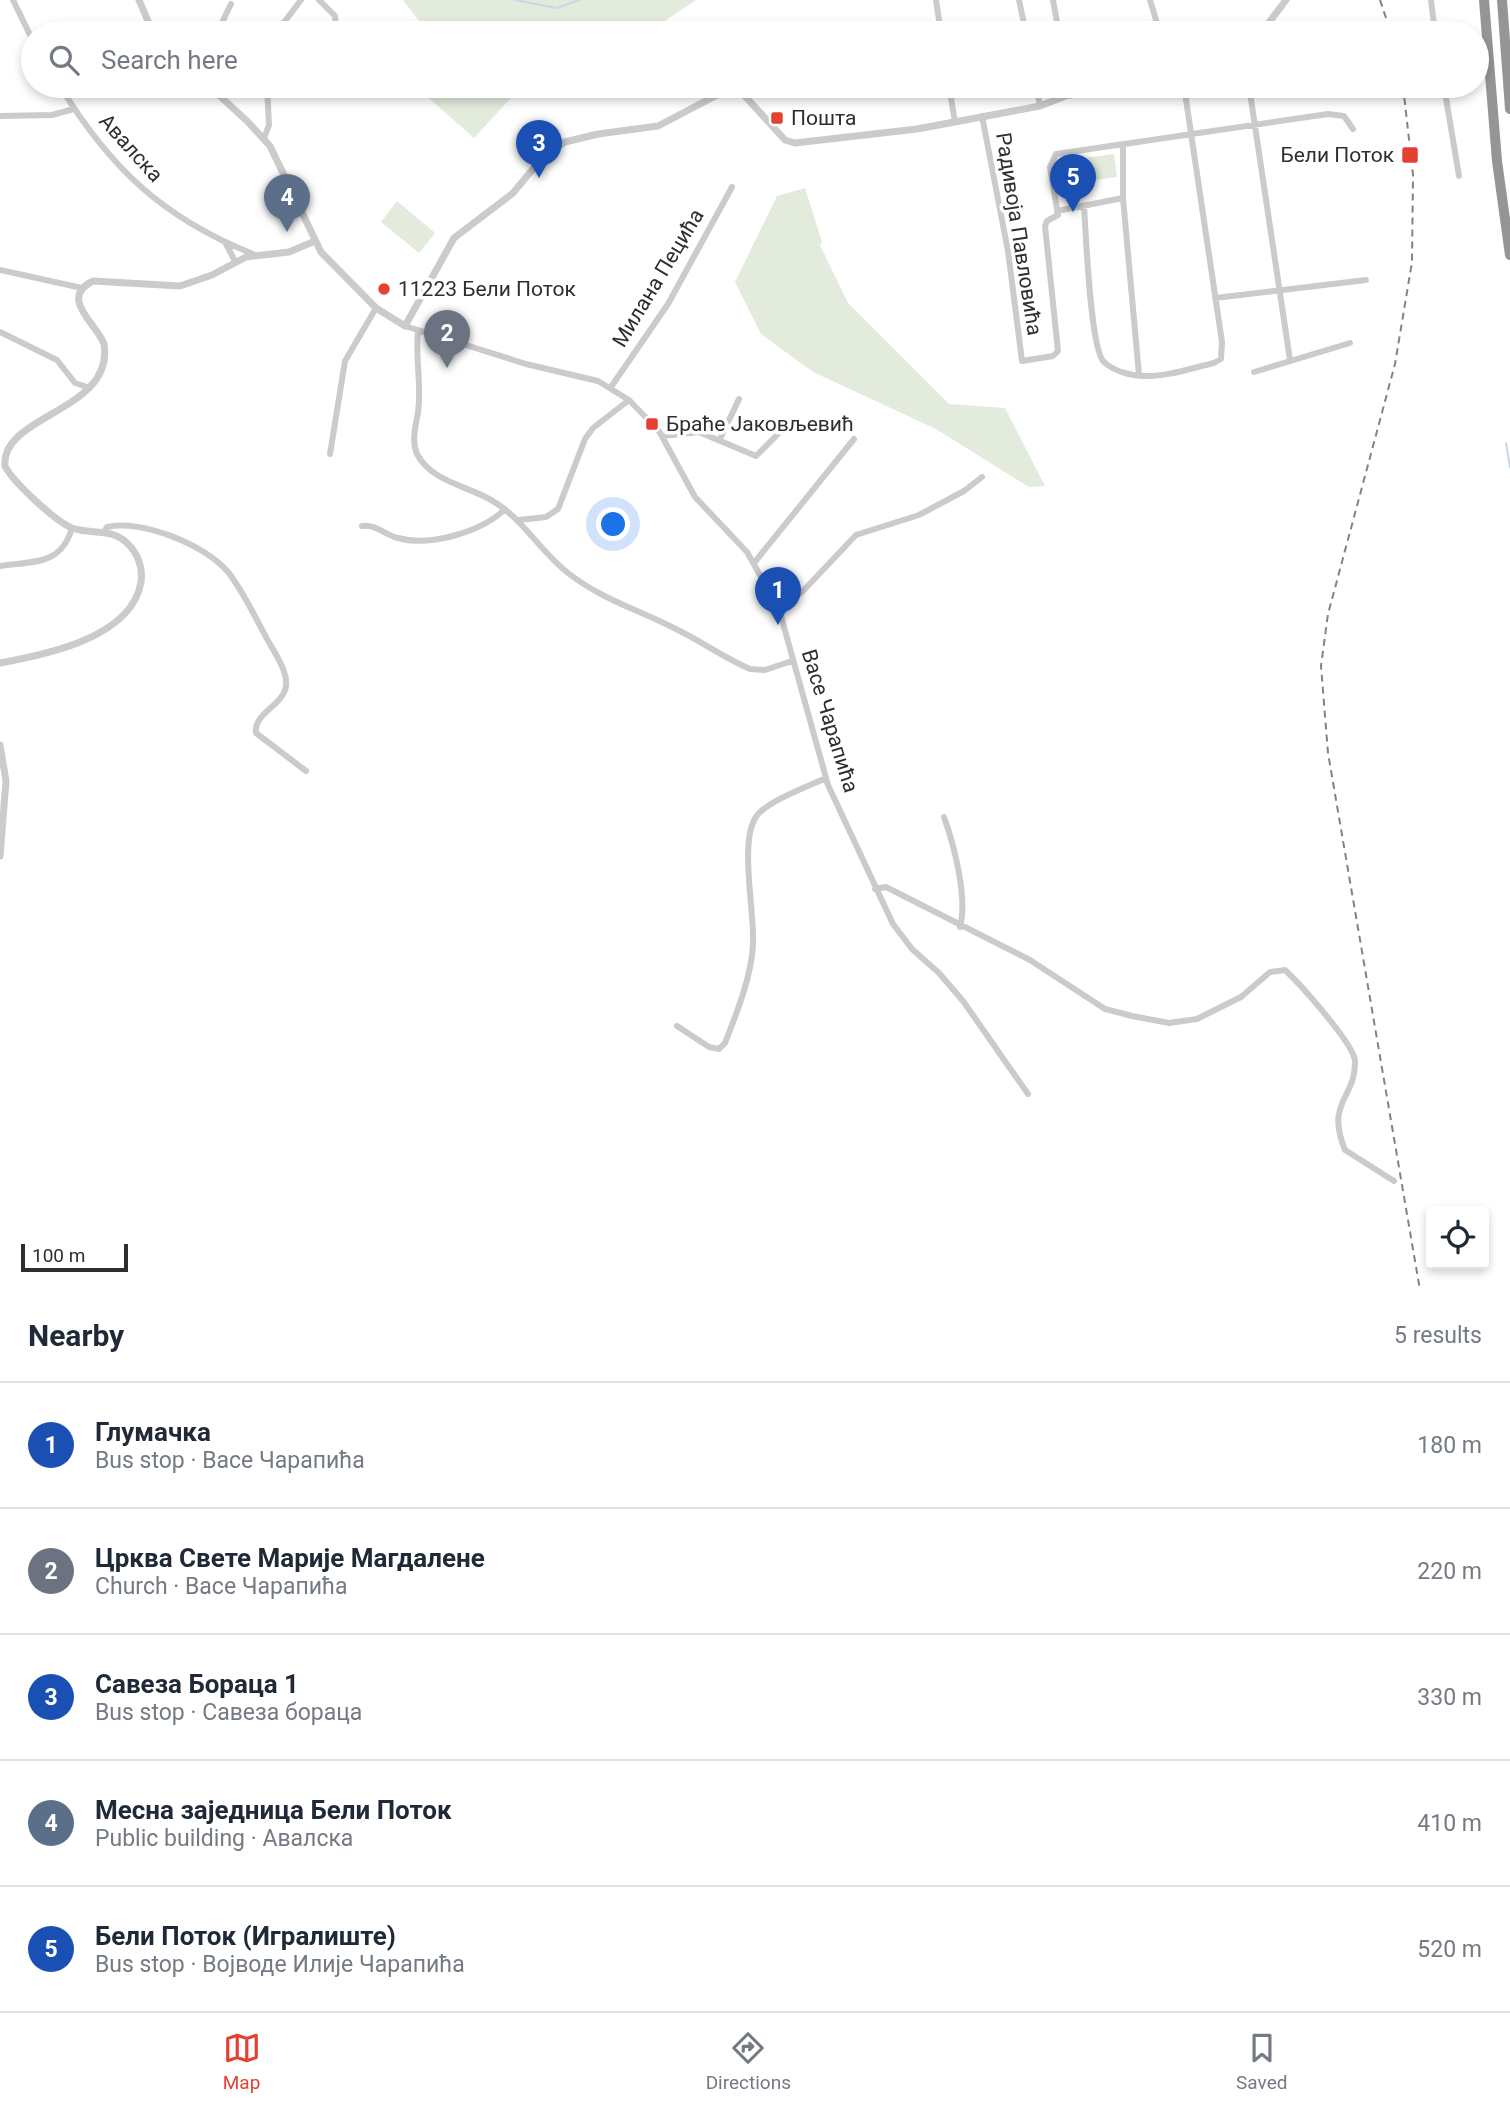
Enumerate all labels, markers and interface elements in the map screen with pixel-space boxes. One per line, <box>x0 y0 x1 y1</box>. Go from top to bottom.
search box <box>21 21 1489 98</box>
icon: search <box>45 41 83 79</box>
text: Search here <box>101 45 238 75</box>
place label: Пошта <box>791 106 856 130</box>
street label: Авалска <box>94 109 168 187</box>
marker: Пошта <box>769 110 785 126</box>
pin: 3 <box>516 120 562 178</box>
street label: Радивоја Павловића <box>991 131 1047 337</box>
place label: Бели Поток <box>1280 143 1395 167</box>
marker: Бели Поток <box>1400 145 1420 165</box>
pin: 5 <box>1050 154 1096 212</box>
pin: 4 <box>264 174 310 232</box>
street label: Милана Пецића <box>607 205 709 351</box>
place label: 11223 Бели Поток <box>398 277 576 301</box>
marker: 11223 Бели Поток <box>376 281 392 297</box>
pin: 2 <box>424 310 470 368</box>
place label: Браће Јаковљевић <box>666 412 854 436</box>
marker: Браће Јаковљевић <box>644 416 660 432</box>
your location <box>596 507 630 541</box>
pin: 1 <box>755 567 801 625</box>
street label: Васе Чарапића <box>797 647 863 795</box>
map controls <box>1426 1206 1489 1269</box>
button: locate <box>1426 1206 1489 1269</box>
scale bar <box>21 1241 128 1273</box>
text: 100 m <box>32 1244 85 1267</box>
text: Nearby <box>28 1318 124 1353</box>
text: 5 results <box>1394 1322 1482 1349</box>
text: Глумачка <box>95 1417 211 1447</box>
text: 1 <box>44 1432 58 1459</box>
text: 180 m <box>1417 1432 1482 1459</box>
text: Bus stop · Васе Чарапића <box>95 1447 365 1474</box>
text: Црква Свете Марије Магдалене <box>95 1543 485 1573</box>
text: 2 <box>44 1558 58 1585</box>
text: 220 m <box>1417 1558 1482 1585</box>
text: Church · Васе Чарапића <box>95 1573 348 1600</box>
text: Савеза Бораца 1 <box>95 1669 299 1699</box>
text: 3 <box>44 1684 58 1711</box>
text: 330 m <box>1417 1684 1482 1711</box>
text: Bus stop · Савеза бораца <box>95 1699 362 1726</box>
text: Месна заједница Бели Поток <box>95 1795 452 1825</box>
text: 4 <box>44 1810 58 1837</box>
text: 410 m <box>1417 1810 1482 1837</box>
text: Public building · Авалска <box>95 1825 353 1852</box>
text: Бели Поток (Игралиште) <box>95 1921 396 1951</box>
text: 5 <box>44 1936 58 1963</box>
text: 520 m <box>1417 1936 1482 1963</box>
text: Bus stop · Војводе Илије Чарапића <box>95 1951 465 1978</box>
tab: Map <box>223 2029 261 2094</box>
tab: Directions <box>706 2029 791 2094</box>
tab: Saved <box>1236 2029 1287 2094</box>

